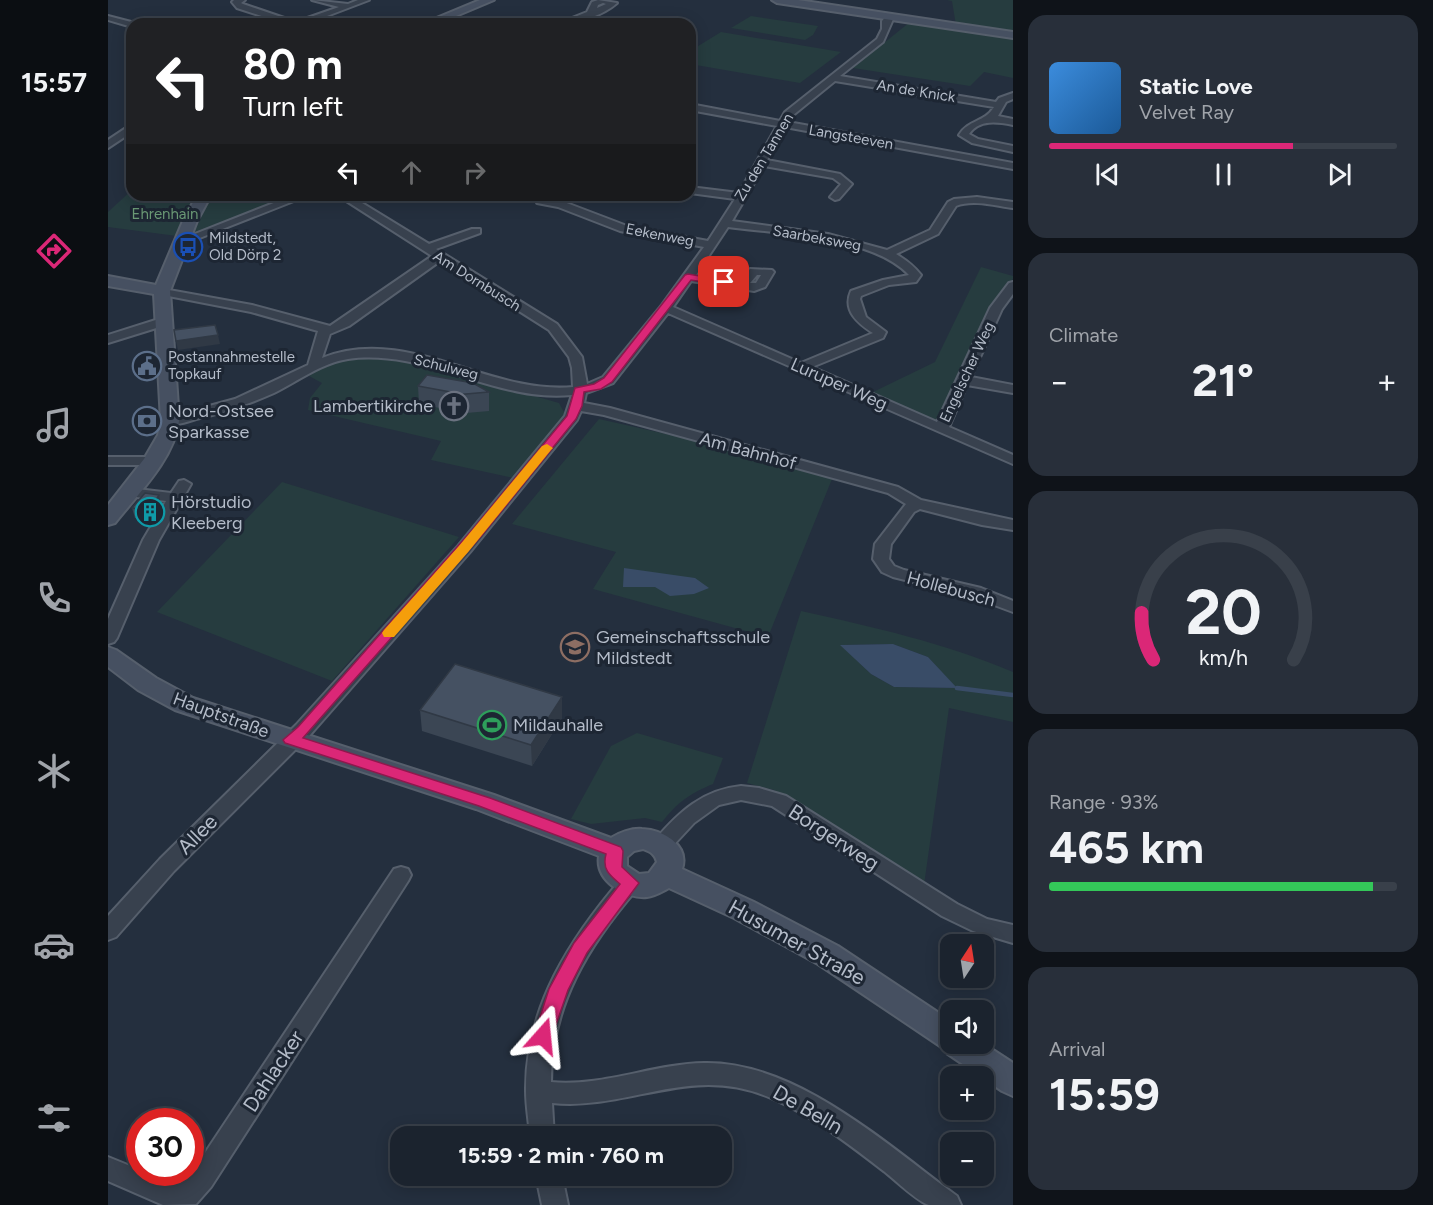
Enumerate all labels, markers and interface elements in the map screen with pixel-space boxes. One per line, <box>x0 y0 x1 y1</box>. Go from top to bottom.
text: 80 m <box>243 39 343 90</box>
icon: left <box>144 42 222 120</box>
text: 15:57 <box>21 66 87 99</box>
text: Static Love <box>1139 73 1253 100</box>
street label: An de Knick <box>875 76 957 106</box>
text: Turn left <box>243 90 343 123</box>
text: Velvet Ray <box>1139 100 1234 124</box>
street label: Zu den Tannen <box>731 110 797 204</box>
street label: Langsteeven <box>807 121 895 153</box>
icon: left <box>332 156 365 189</box>
icon: ahead <box>395 156 428 189</box>
icon: right <box>458 156 491 189</box>
icon: previous <box>1091 158 1124 191</box>
icon: pause <box>1207 158 1240 191</box>
icon: next <box>1323 158 1356 191</box>
park label: Ehrenhain <box>132 205 198 223</box>
street label: Eekenweg <box>624 220 696 250</box>
street label: Saarbeksweg <box>771 221 863 255</box>
place label: Mildstedt, Old Dörp 2 <box>209 229 281 264</box>
icon: directions <box>33 230 75 272</box>
bus stop icon: Mildstedt, Old Dörp 2 <box>172 231 204 263</box>
street label: Am Dornbusch <box>430 247 524 315</box>
pin <box>698 256 749 307</box>
icon: arrive <box>707 265 740 298</box>
street label: Engelscher Weg <box>936 319 998 425</box>
text: Climate <box>1049 323 1118 347</box>
place label: Postannahmestelle Topkauf <box>168 348 295 383</box>
public building icon: Postannahmestelle Topkauf <box>131 350 163 382</box>
street label: Schulweg <box>412 350 480 384</box>
street label: Luruper Weg <box>787 353 891 415</box>
text: 21° <box>1192 353 1254 407</box>
text: − <box>1049 362 1070 401</box>
text: + <box>1376 362 1397 401</box>
church icon: Lambertikirche <box>438 390 470 422</box>
place label: Lambertikirche <box>313 395 433 417</box>
place label: Nord-Ostsee Sparkasse <box>168 400 274 443</box>
icon: music <box>33 404 75 446</box>
bank icon: Nord-Ostsee Sparkasse <box>131 405 163 437</box>
street label: Am Bahnhof <box>697 428 799 475</box>
place label: Hörstudio Kleeberg <box>171 491 251 534</box>
building icon: Hörstudio Kleeberg <box>134 496 166 528</box>
street label: Hollebusch <box>904 567 998 611</box>
text: 20 <box>1185 575 1261 650</box>
icon: phone <box>33 577 75 619</box>
place label: Gemeinschaftsschule Mildstedt <box>596 626 770 669</box>
school or university icon: Gemeinschaftsschule Mildstedt <box>559 631 591 663</box>
text: km/h <box>1199 645 1247 670</box>
street label: Hauptstraße <box>170 687 272 743</box>
sports icon: Mildauhalle <box>476 709 508 741</box>
place label: Mildauhalle <box>513 714 603 736</box>
icon: climate <box>33 750 75 792</box>
text: Range · 93% <box>1049 790 1158 814</box>
street label: Borgerweg <box>784 798 884 876</box>
street label: Allee <box>172 809 222 859</box>
text: 465 km <box>1049 820 1204 874</box>
street label: Husumer Straße <box>724 894 870 990</box>
icon: car <box>33 924 75 966</box>
north arrow <box>940 934 994 988</box>
map controls <box>940 934 994 1186</box>
button: sound <box>940 1000 994 1054</box>
position arrow <box>511 1004 575 1068</box>
street label: Dahlacker <box>237 1026 309 1116</box>
text: Arrival <box>1049 1037 1105 1061</box>
button: + <box>940 1066 994 1120</box>
text: 15:59 <box>1049 1067 1160 1121</box>
street label: De Belln <box>769 1079 847 1139</box>
icon: filters <box>33 1097 75 1139</box>
speed limit sign: 30 <box>126 1108 204 1186</box>
button: − <box>940 1132 994 1186</box>
text: 15:59 · 2 min · 760 m <box>458 1142 664 1169</box>

